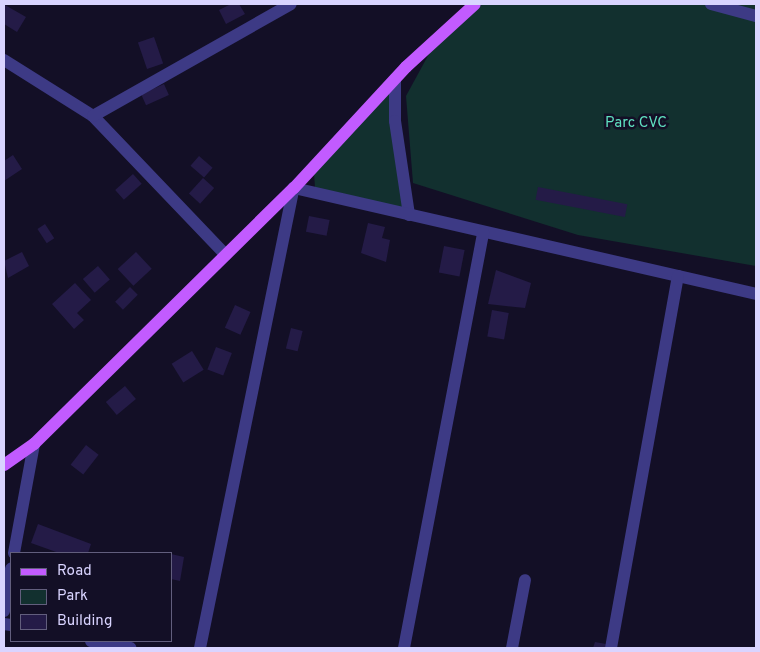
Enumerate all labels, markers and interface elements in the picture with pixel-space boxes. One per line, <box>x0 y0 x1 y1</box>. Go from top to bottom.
park label: Parc CVC <box>605 115 667 133</box>
legend <box>10 552 172 642</box>
text: Road <box>57 562 92 581</box>
text: Park <box>57 587 88 606</box>
text: Building <box>57 612 112 631</box>

